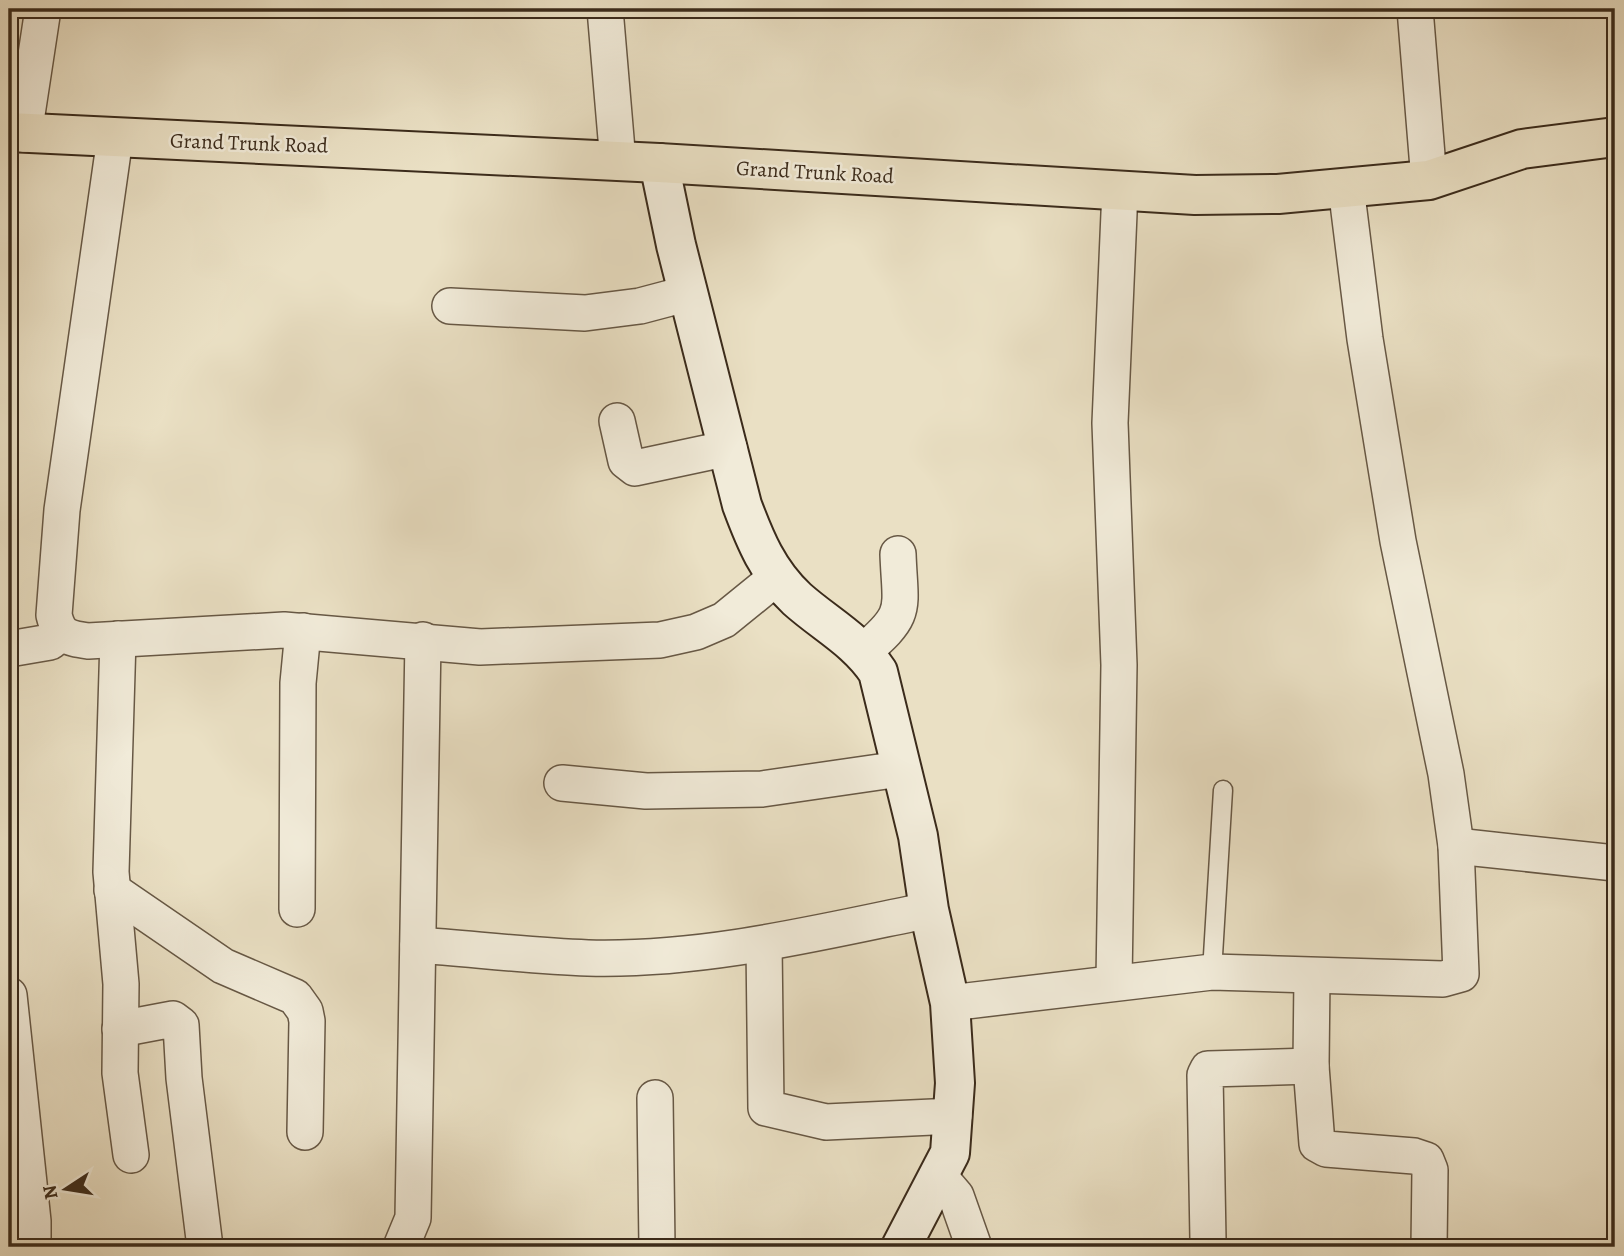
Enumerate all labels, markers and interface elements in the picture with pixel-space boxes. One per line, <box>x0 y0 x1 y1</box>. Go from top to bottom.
street label: Grand Trunk Road <box>169 126 329 160</box>
street label: Grand Trunk Road <box>735 154 895 190</box>
north arrow <box>32 1154 102 1224</box>
text: N <box>36 1183 65 1202</box>

